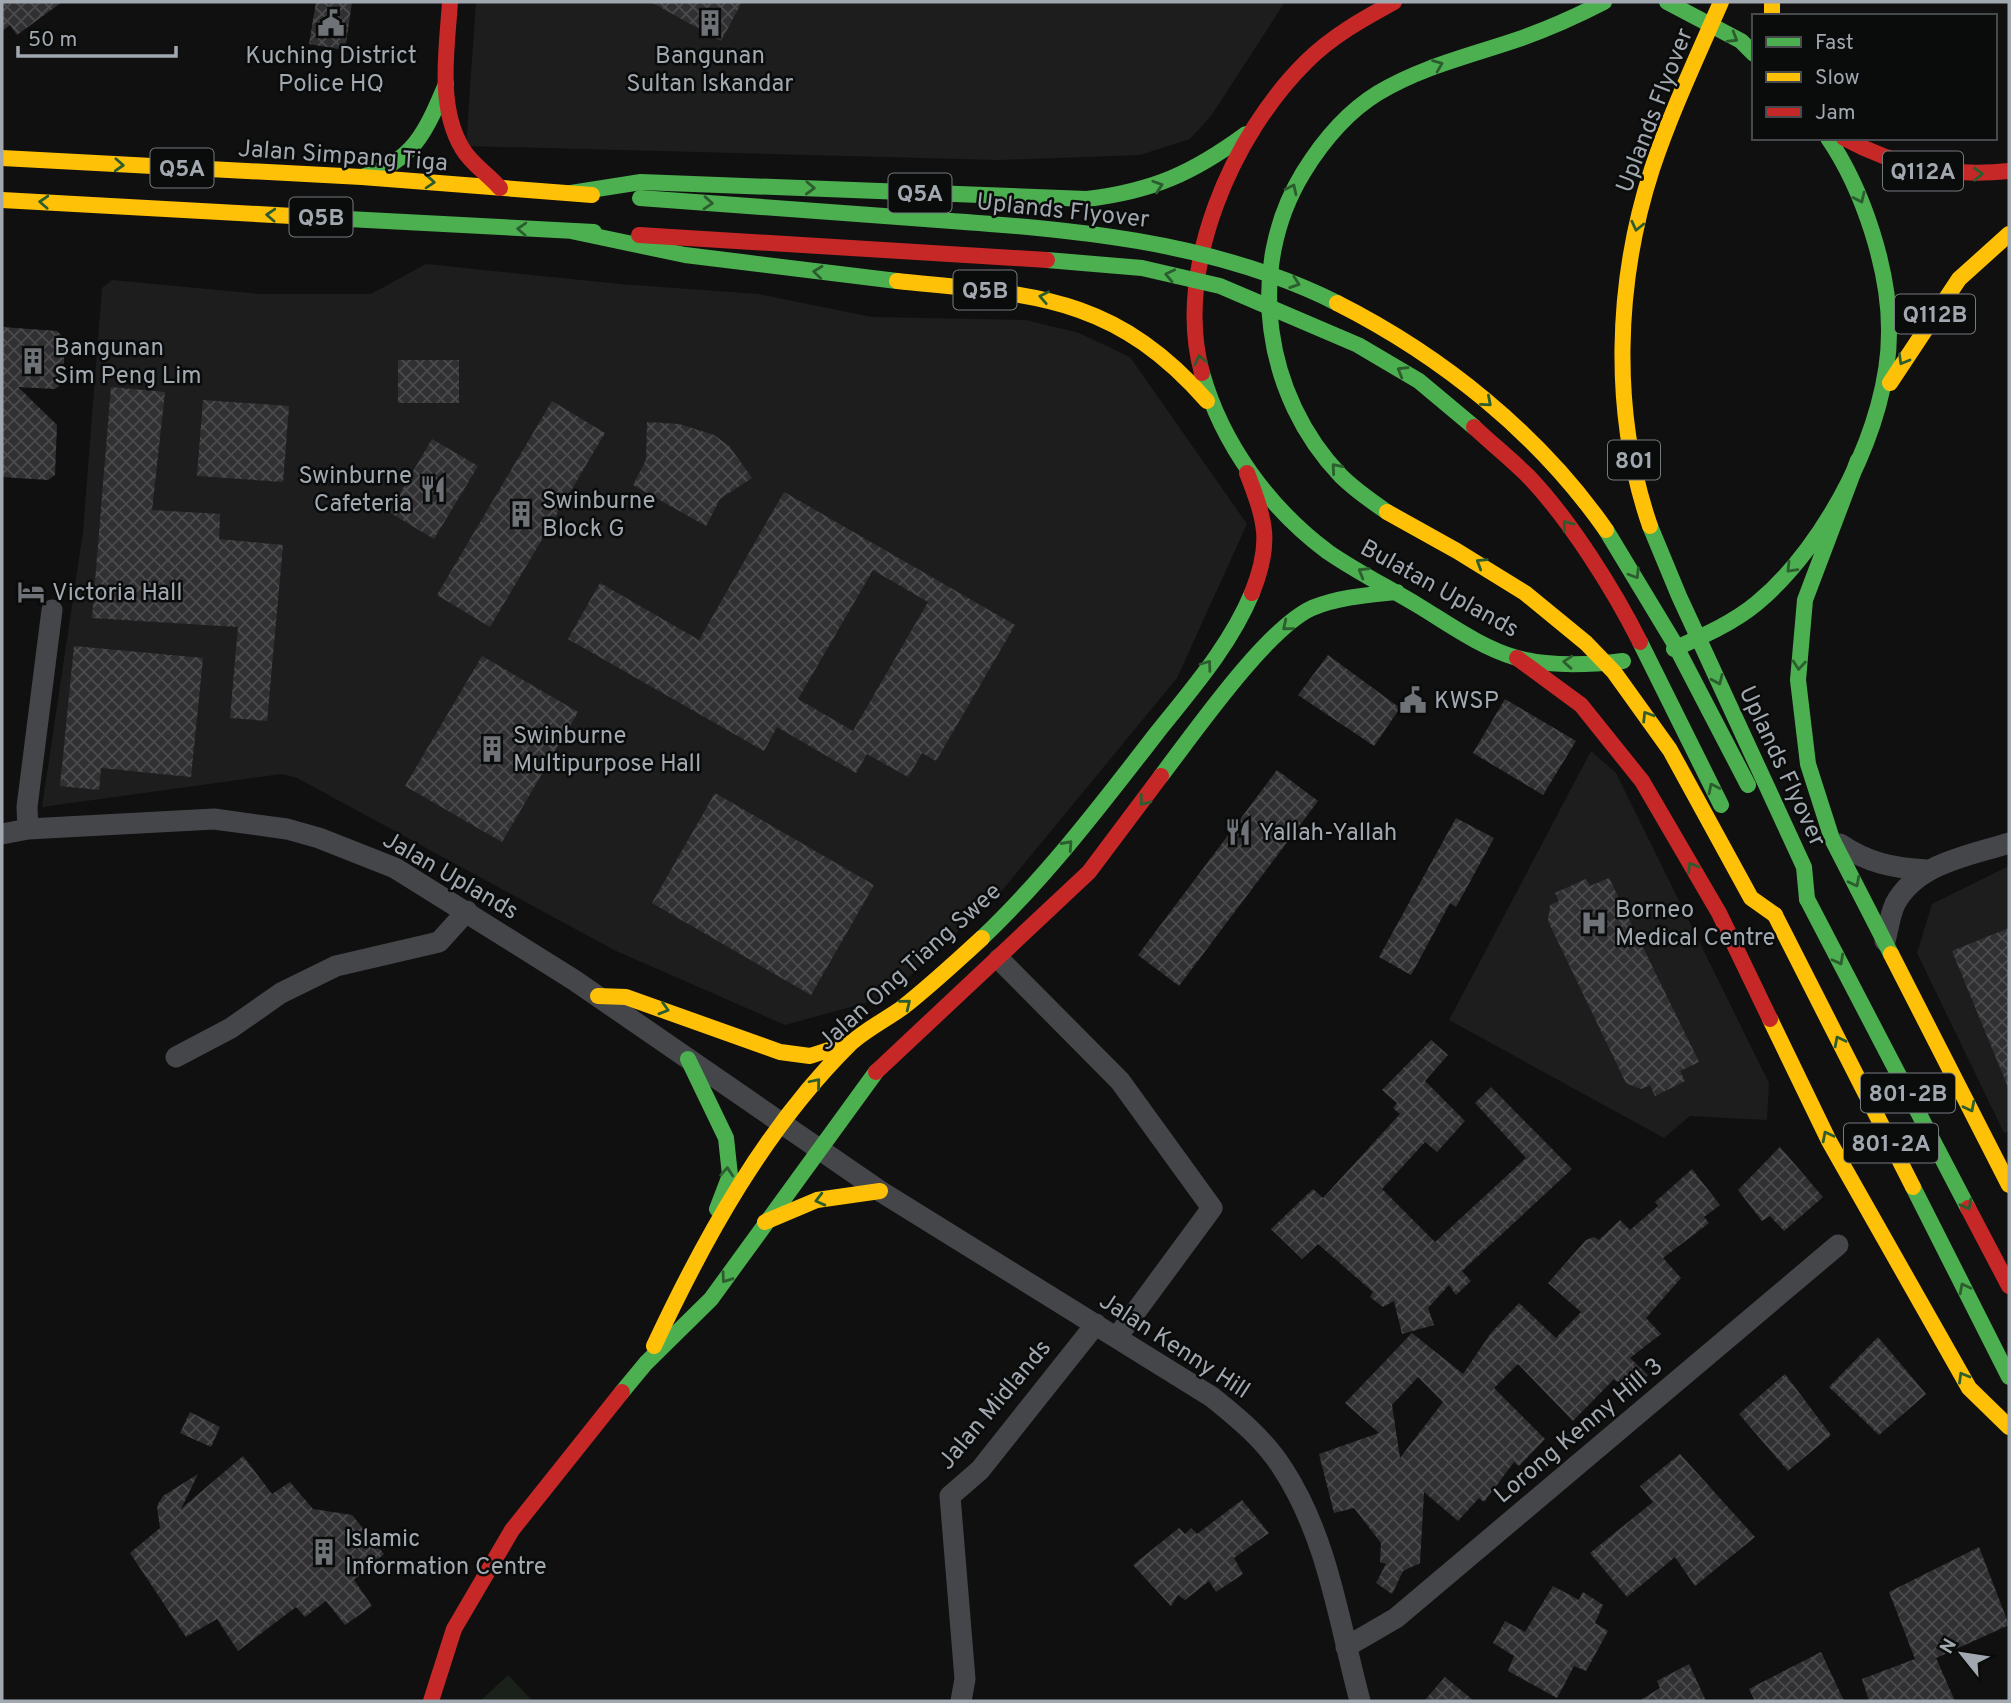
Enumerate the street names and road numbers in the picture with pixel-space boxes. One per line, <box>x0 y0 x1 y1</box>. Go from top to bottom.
street label: Uplands Flyover <box>1611 24 1701 197</box>
street label: Jalan Simpang Tiga <box>237 135 449 179</box>
road number: Q5A <box>150 148 214 188</box>
road number: Q112A <box>1883 152 1963 190</box>
road number: Q5A <box>888 174 951 212</box>
street label: Uplands Flyover <box>975 188 1151 236</box>
road number: Q5B <box>290 198 352 236</box>
road number: Q5B <box>954 270 1016 310</box>
road number: Q112B <box>1895 294 1975 334</box>
road number: 801 <box>1608 440 1660 480</box>
street label: Bulatan Uplands <box>1354 534 1524 646</box>
street label: Uplands Flyover <box>1731 682 1832 852</box>
street label: Jalan Uplands <box>377 826 523 928</box>
street label: Jalan Ong Tiang Swee <box>812 877 1008 1058</box>
road number: 801-2B <box>1861 1074 1955 1112</box>
road number: 801-2A <box>1844 1124 1938 1162</box>
street label: Jalan Kenny Hill <box>1093 1287 1255 1407</box>
street label: Jalan Midlands <box>932 1334 1059 1477</box>
street label: Lorong Kenny Hill 3 <box>1489 1352 1670 1511</box>

